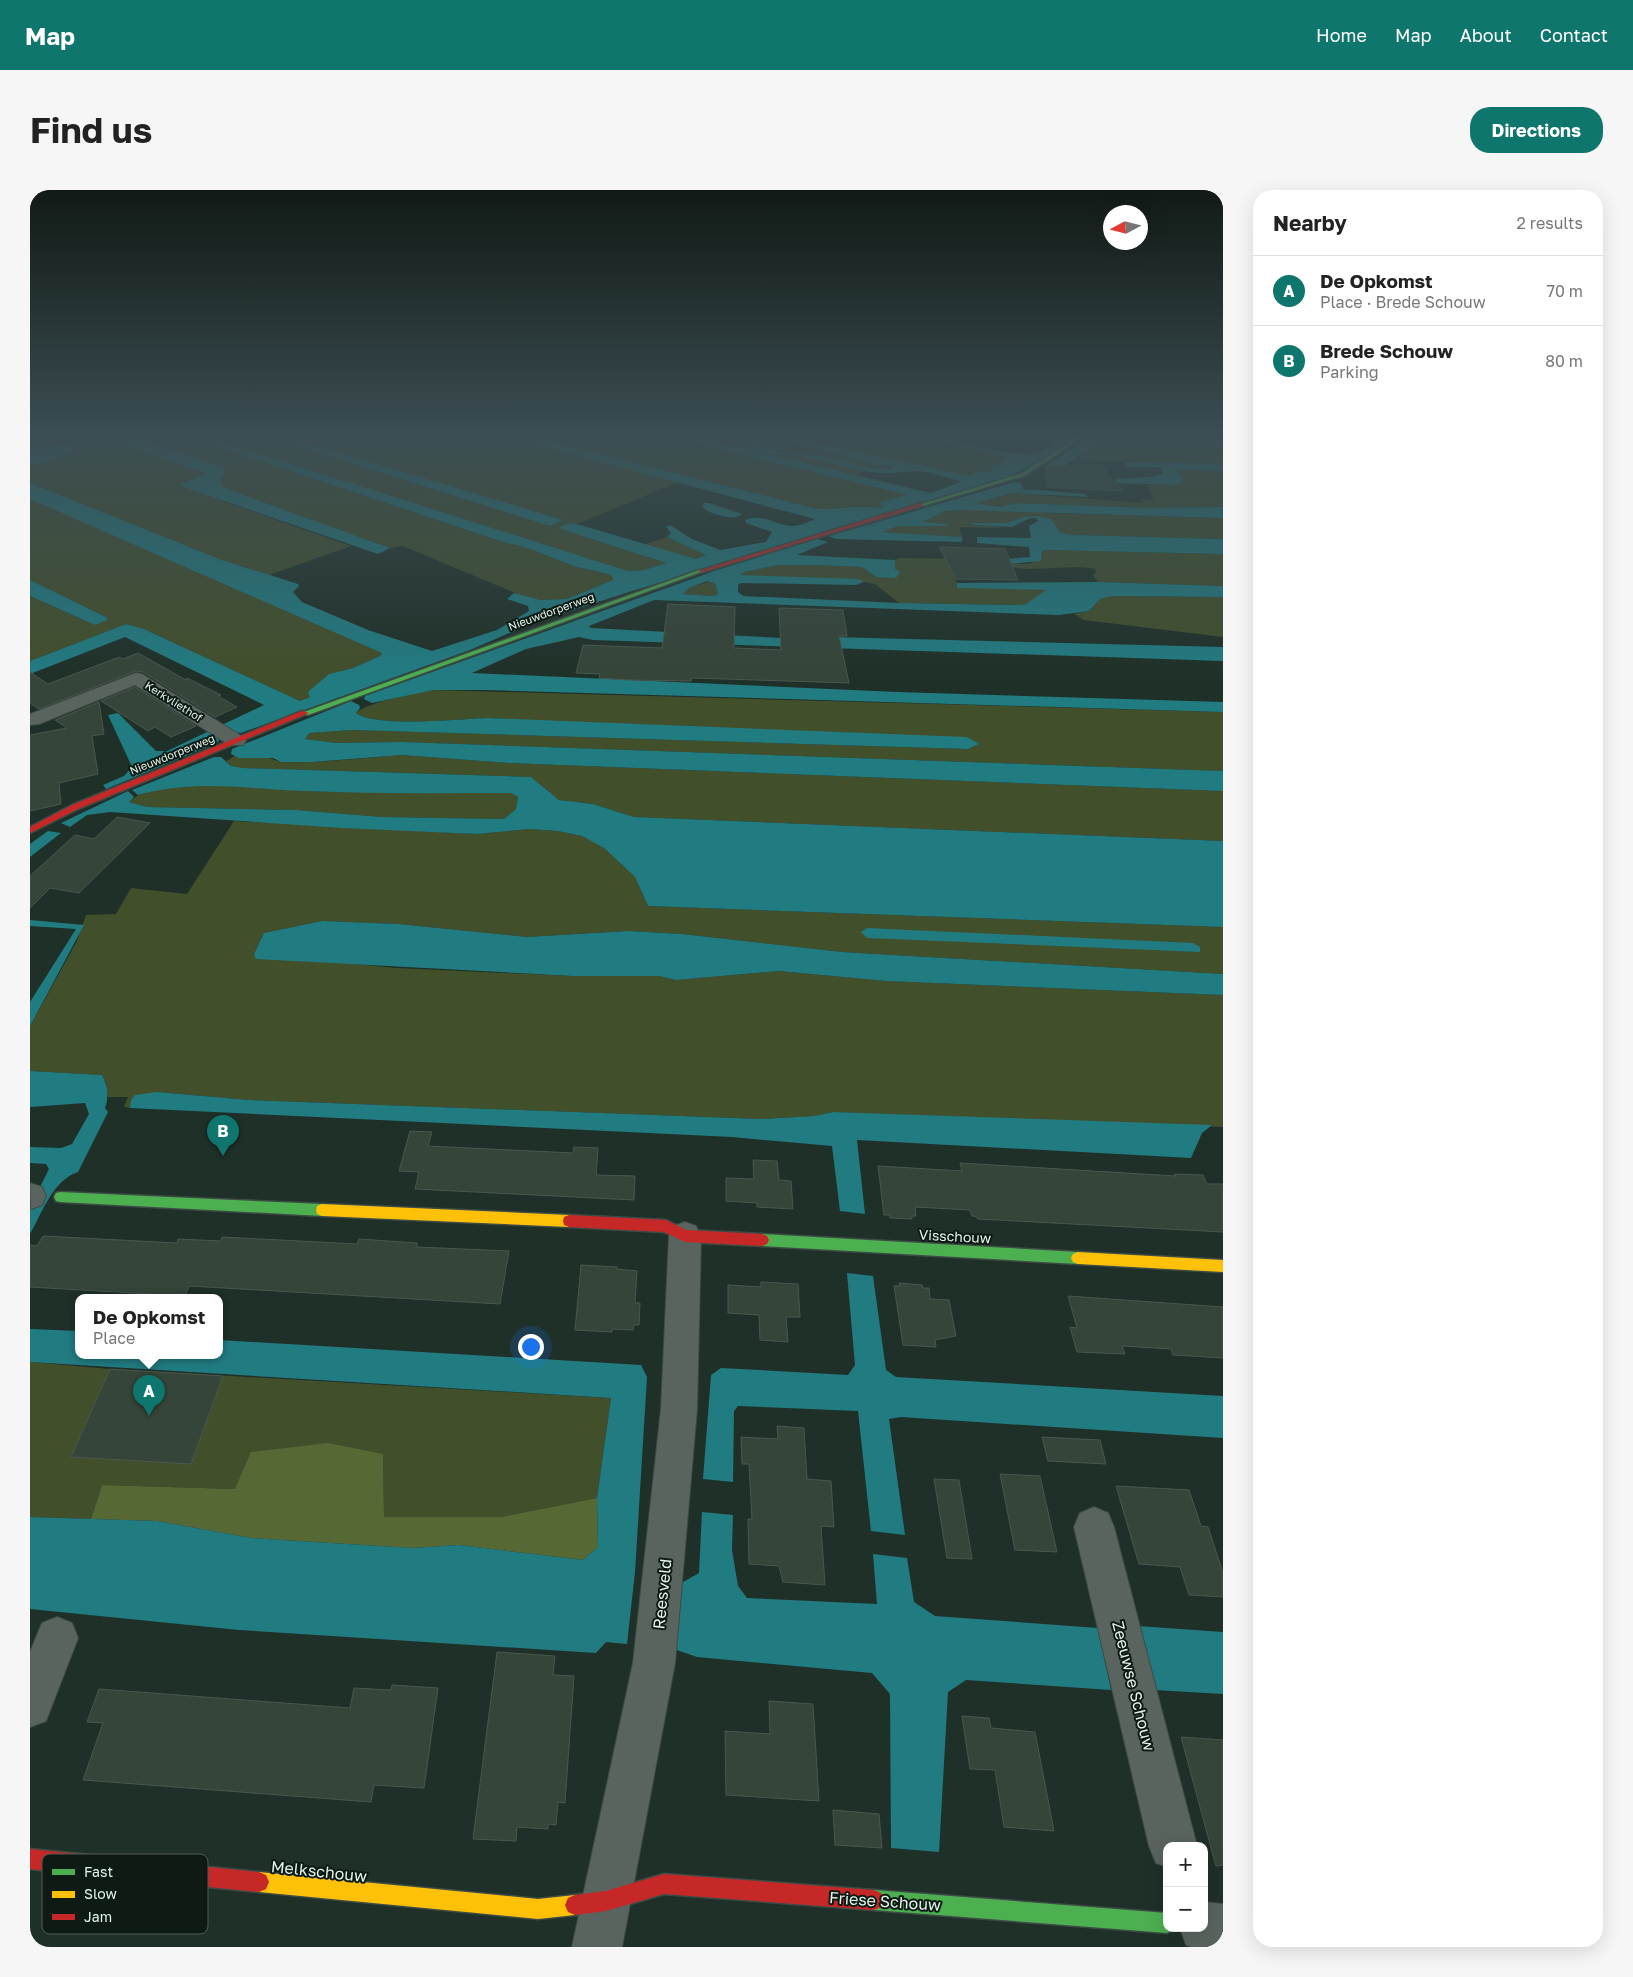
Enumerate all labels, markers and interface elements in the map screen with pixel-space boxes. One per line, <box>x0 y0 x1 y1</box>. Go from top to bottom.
text: Map <box>25 21 75 50</box>
text: Home <box>1316 24 1367 46</box>
text: Map <box>1395 24 1432 46</box>
text: About <box>1460 24 1512 46</box>
text: Contact <box>1540 24 1608 46</box>
button: Directions <box>1470 107 1603 153</box>
text: Find us <box>30 109 152 151</box>
north arrow <box>1103 205 1148 250</box>
text: Nearby <box>1273 210 1347 236</box>
text: 2 results <box>1517 213 1583 233</box>
text: De Opkomst <box>1320 269 1433 292</box>
text: A <box>1283 281 1295 301</box>
text: 70 m <box>1546 281 1583 301</box>
text: Place · Brede Schouw <box>1320 292 1486 312</box>
text: Brede Schouw <box>1320 339 1453 362</box>
text: B <box>1283 351 1295 371</box>
text: 80 m <box>1545 351 1583 371</box>
text: Parking <box>1320 362 1379 382</box>
street label: Nieuwdorperweg <box>506 589 596 633</box>
street label: Kerkvliethof <box>143 678 205 724</box>
street label: Nieuwdorperweg <box>128 731 216 777</box>
pin: B <box>207 1115 239 1156</box>
street label: Visschouw <box>918 1226 992 1246</box>
popup <box>75 1294 223 1359</box>
text: De Opkomst <box>93 1305 205 1328</box>
text: Place <box>93 1328 135 1348</box>
your location <box>518 1334 544 1360</box>
pin: A <box>133 1375 165 1416</box>
street label: Reesveld <box>648 1558 676 1630</box>
street label: Zeeuwse Schouw <box>1108 1619 1160 1753</box>
map controls <box>1163 1842 1208 1932</box>
button: + <box>1163 1842 1208 1887</box>
legend <box>42 1854 208 1934</box>
street label: Melkschouw <box>270 1856 368 1886</box>
text: Fast <box>84 1863 113 1880</box>
text: Slow <box>84 1885 117 1902</box>
street label: Friese Schouw <box>828 1887 942 1915</box>
button: − <box>1163 1887 1208 1932</box>
text: Jam <box>84 1908 112 1925</box>

